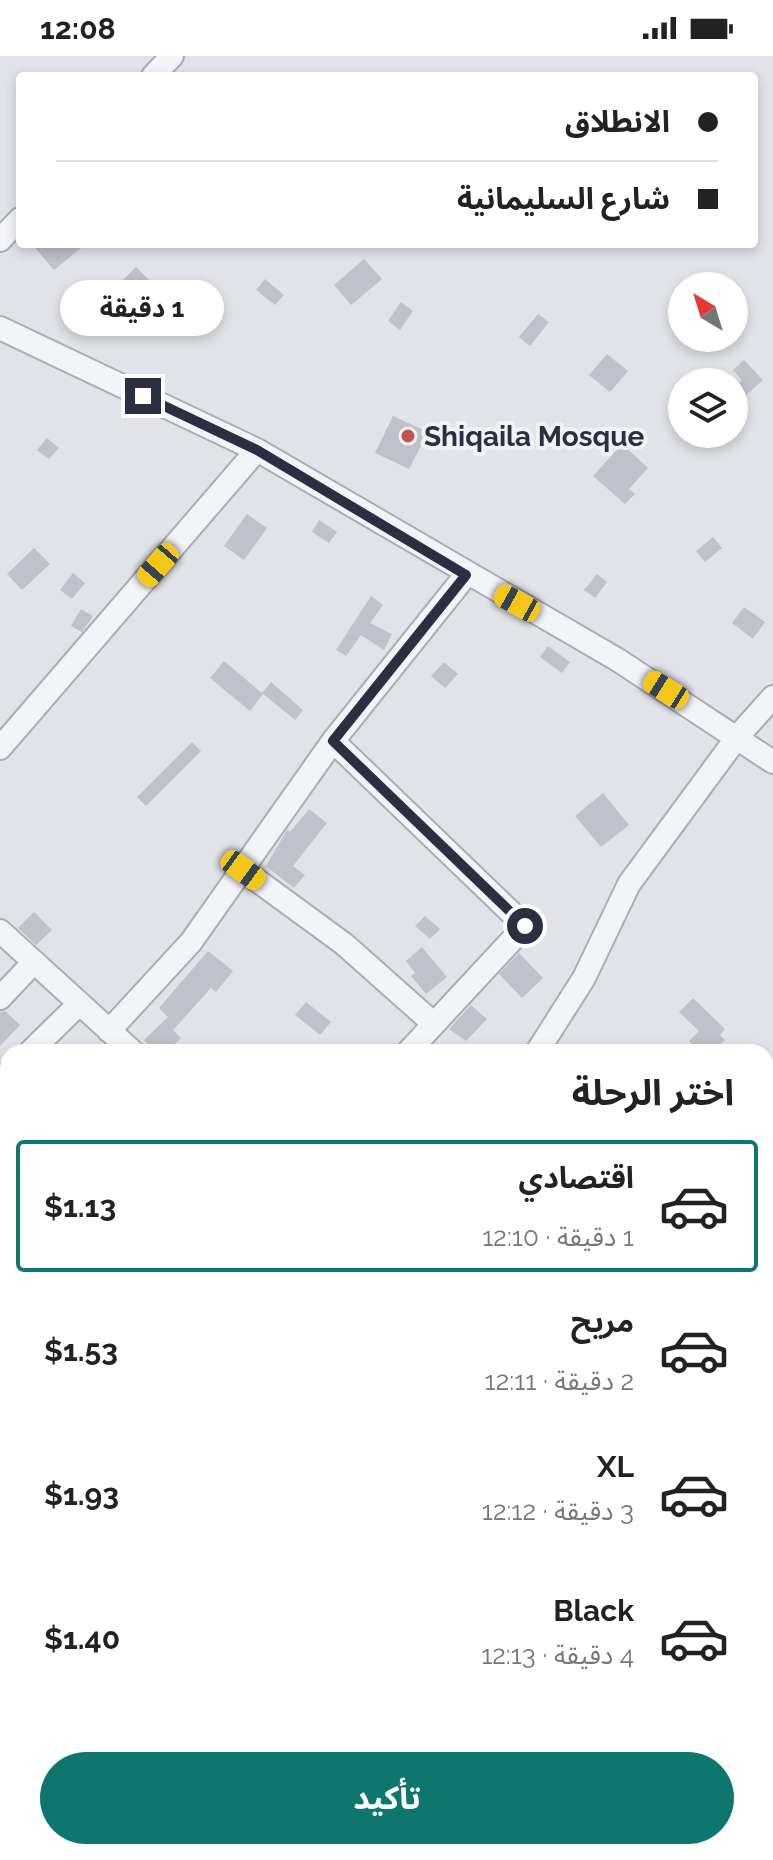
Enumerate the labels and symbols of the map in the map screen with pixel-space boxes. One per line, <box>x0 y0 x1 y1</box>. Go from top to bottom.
north arrow <box>668 272 748 352</box>
callout: 1 دقيقة <box>61 280 225 336</box>
route end <box>125 378 161 414</box>
place label: Shiqaila Mosque <box>424 420 645 453</box>
marker: Shiqaila Mosque <box>399 427 417 445</box>
car <box>133 539 183 591</box>
car <box>490 581 544 625</box>
car <box>639 667 693 713</box>
car <box>217 846 269 894</box>
route start <box>507 908 543 944</box>

